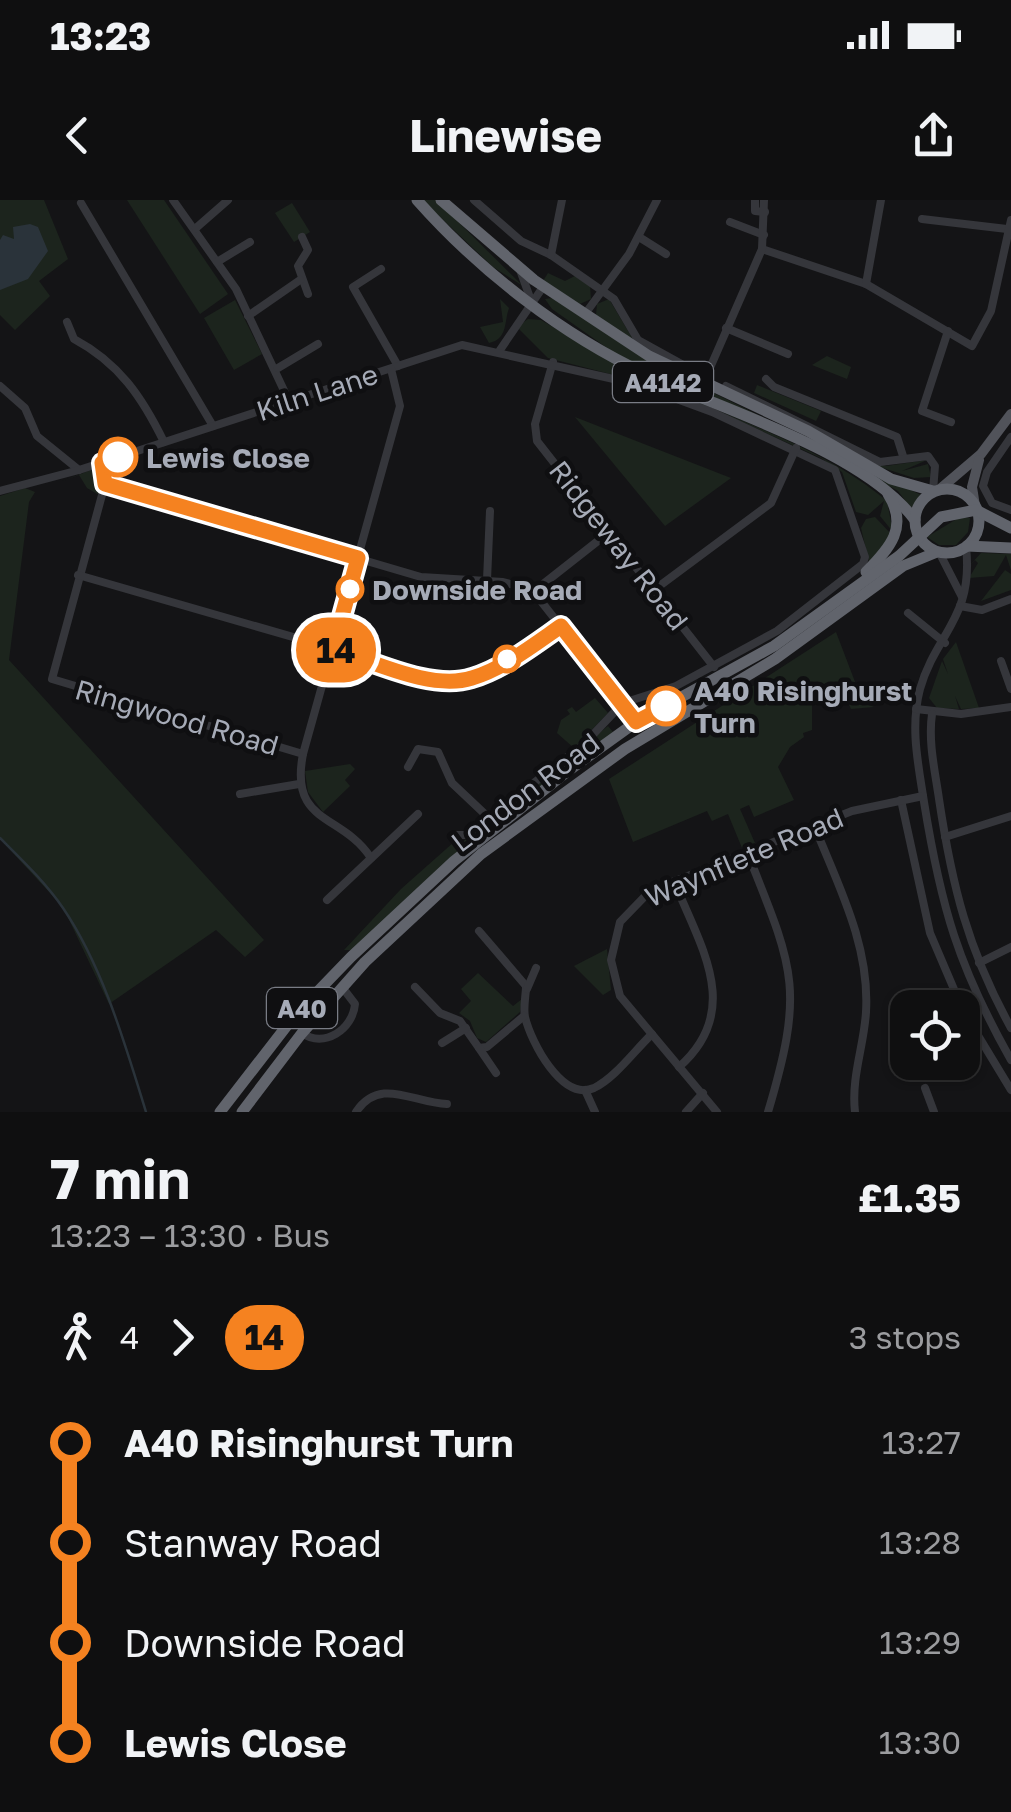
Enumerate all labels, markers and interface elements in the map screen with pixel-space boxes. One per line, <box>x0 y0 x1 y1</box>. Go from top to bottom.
text: 13:23 <box>50 13 151 58</box>
icon: back <box>50 108 105 163</box>
text: Linewise <box>409 108 602 162</box>
icon: share <box>906 108 961 163</box>
street label: Kiln Lane <box>252 357 382 427</box>
road number: A4142 <box>613 362 713 402</box>
marker: Lewis Close <box>99 438 137 476</box>
place label: Lewis Close <box>146 441 310 474</box>
street label: Ridgeway Road <box>543 454 695 636</box>
place label: Downside Road <box>372 573 582 606</box>
marker: Downside Road <box>337 576 363 602</box>
line badge: 14 <box>291 618 381 682</box>
text: 14 <box>316 629 356 671</box>
unlabelled marker <box>494 646 520 672</box>
street label: Ringwood Road <box>72 672 282 762</box>
place label: A40 Risinghurst Turn <box>694 674 913 739</box>
marker: A40 Risinghurst Turn <box>647 687 685 725</box>
street label: London Road <box>445 726 605 858</box>
street label: Waynflete Road <box>640 800 848 914</box>
road number: A40 <box>267 988 337 1028</box>
map controls <box>890 990 980 1080</box>
button: locate <box>890 990 980 1080</box>
text: 7 min <box>50 1145 190 1211</box>
text: £1.35 <box>858 1175 961 1220</box>
text: 13:23 – 13:30 · Bus <box>50 1216 330 1254</box>
icon: walk <box>50 1310 105 1365</box>
icon: forward <box>155 1310 210 1365</box>
text: 14 <box>245 1316 284 1358</box>
text: 4 <box>120 1318 140 1356</box>
text: 3 stops <box>849 1318 961 1356</box>
text: A40 Risinghurst Turn <box>124 1420 514 1465</box>
text: 13:27 <box>882 1423 961 1461</box>
text: Stanway Road <box>124 1520 382 1565</box>
text: 13:28 <box>879 1523 961 1561</box>
text: Downside Road <box>124 1620 406 1665</box>
text: 13:29 <box>879 1623 961 1661</box>
text: Lewis Close <box>124 1720 347 1765</box>
text: 13:30 <box>879 1723 961 1761</box>

